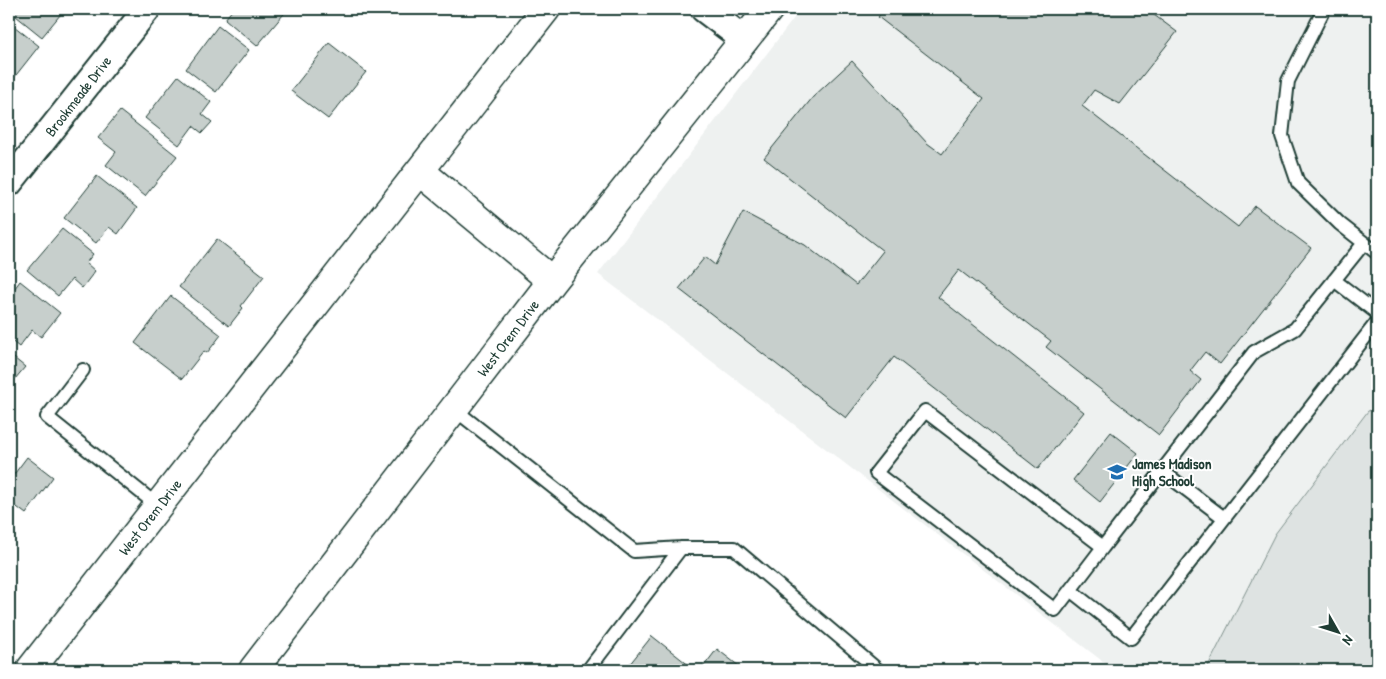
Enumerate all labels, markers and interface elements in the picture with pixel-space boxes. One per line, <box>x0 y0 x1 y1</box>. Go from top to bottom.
street label: Brookmeade Drive <box>40 51 116 141</box>
street label: West Orem Drive <box>472 295 544 381</box>
place label: James Madison High School <box>1132 453 1212 492</box>
school or university icon: James Madison High School <box>1106 461 1128 483</box>
street label: West Orem Drive <box>114 474 186 560</box>
north arrow <box>1314 606 1364 656</box>
text: N <box>1338 632 1358 650</box>

